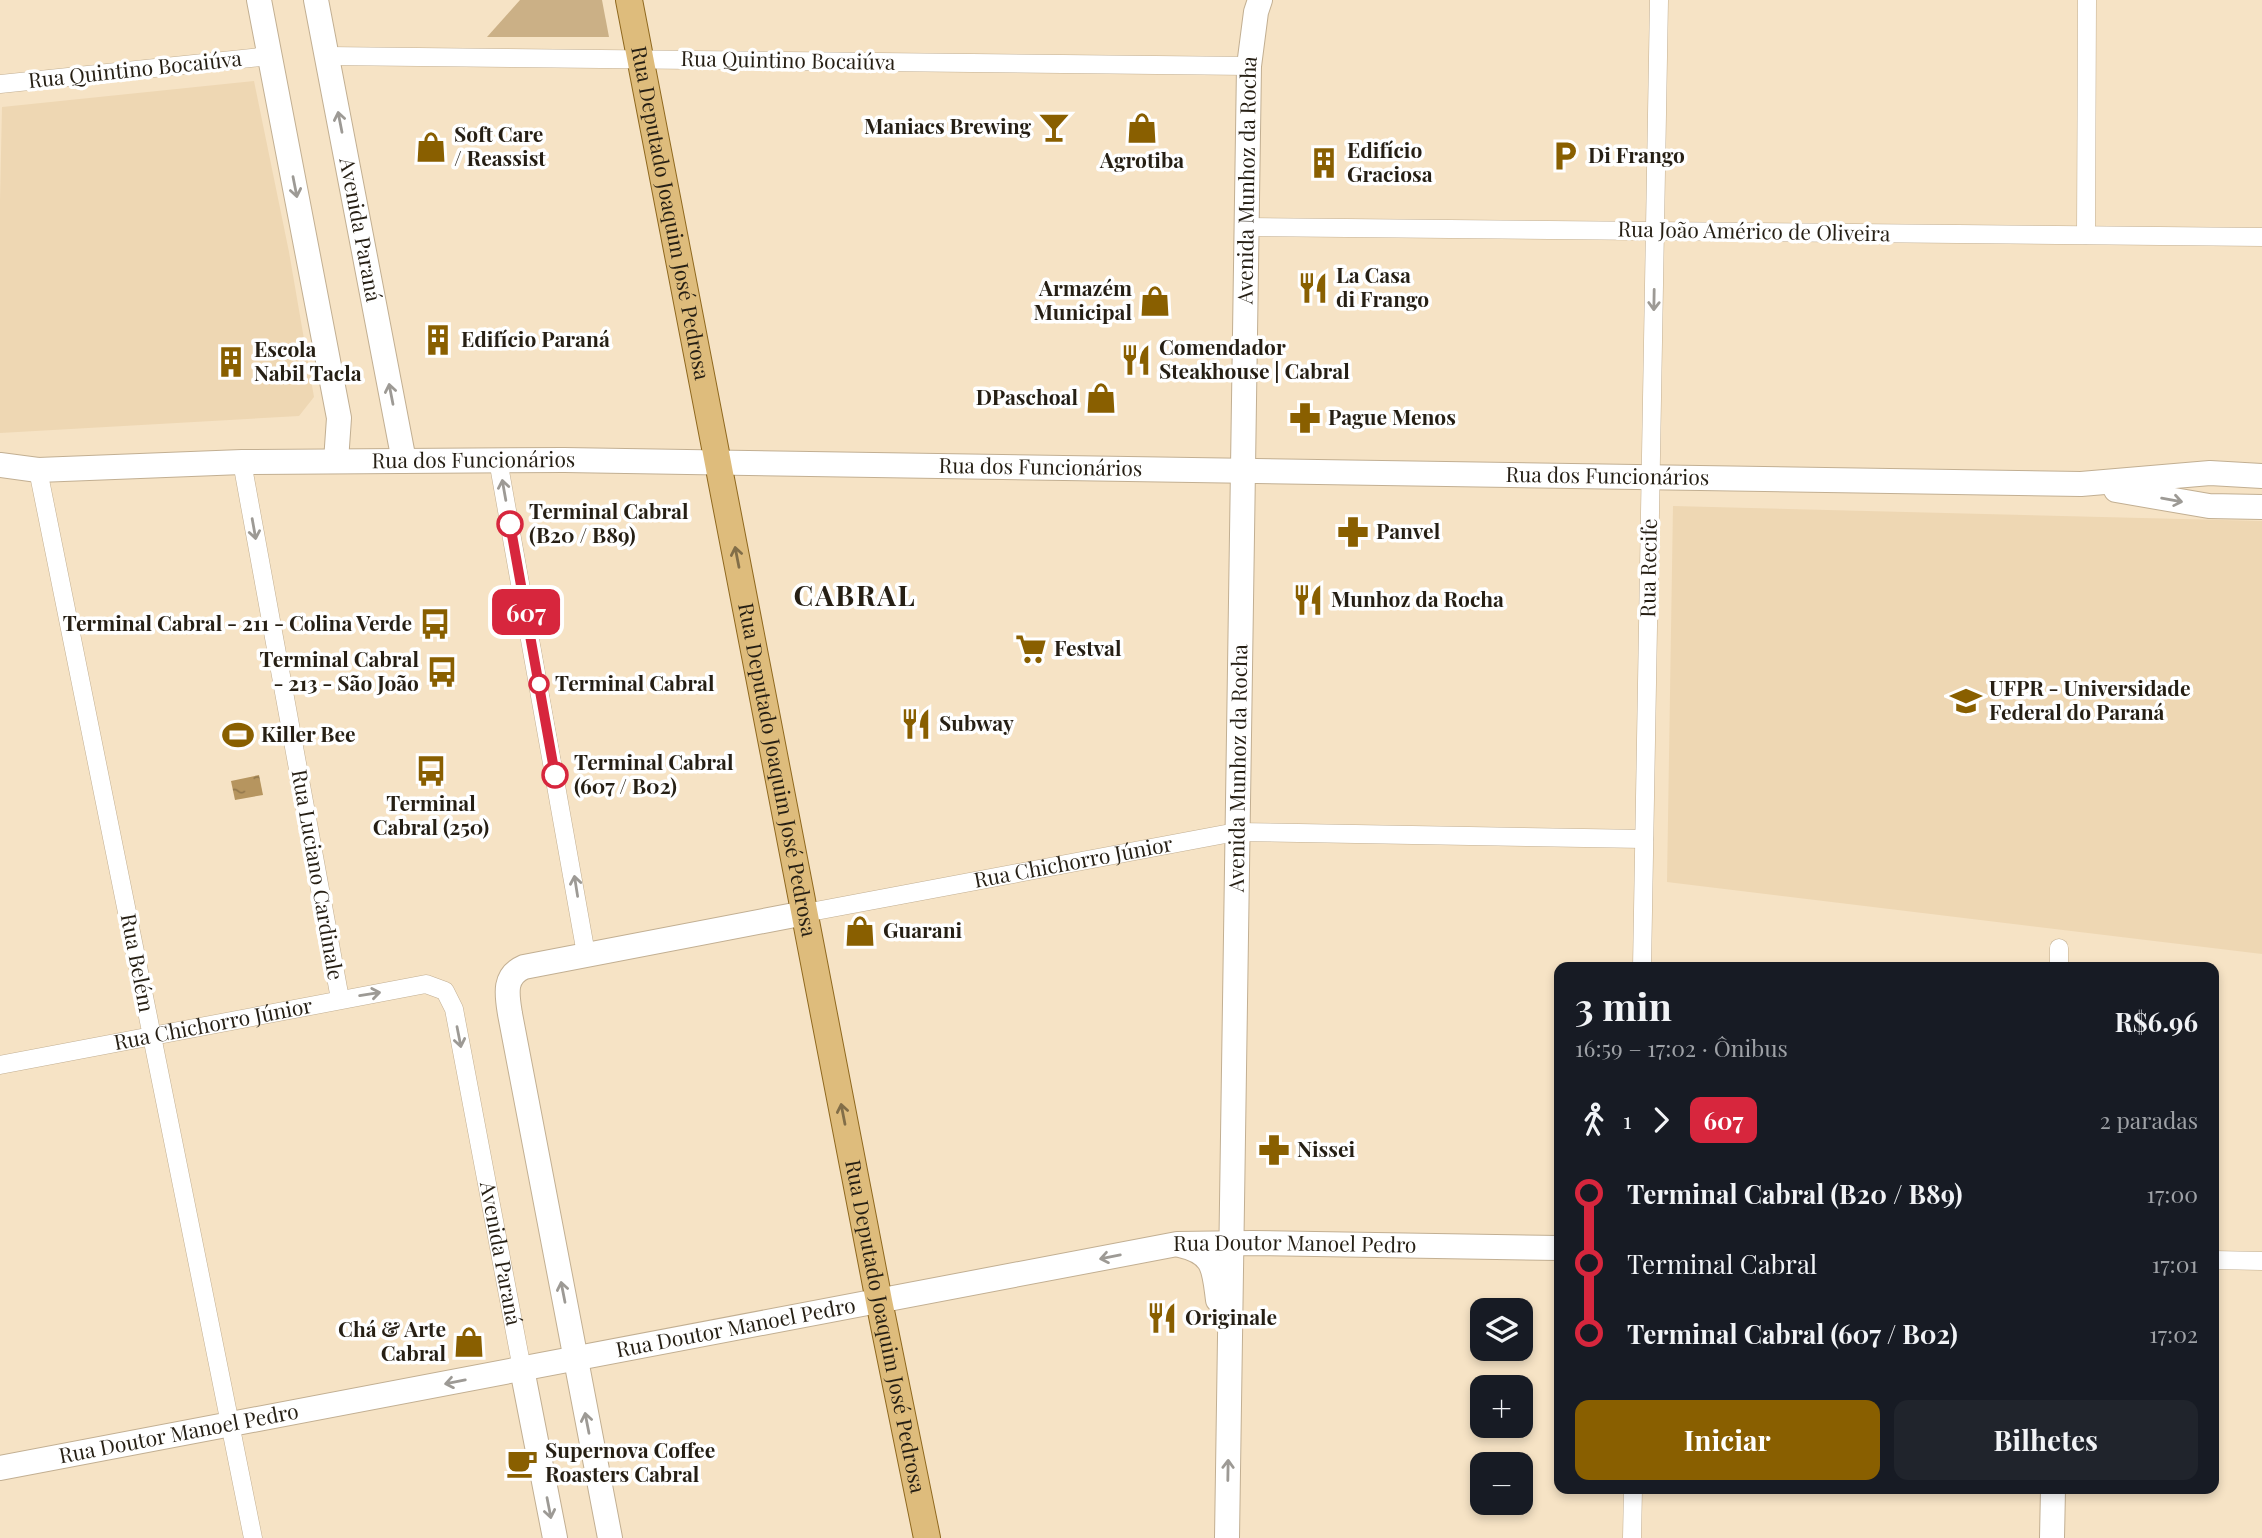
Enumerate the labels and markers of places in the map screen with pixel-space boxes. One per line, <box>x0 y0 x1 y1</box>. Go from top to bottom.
bar icon: Maniacs Brewing <box>1037 110 1071 144</box>
place label: Maniacs Brewing <box>864 111 1031 139</box>
shop icon: Agrotiba <box>1125 111 1159 145</box>
place label: Soft Care / Reassist <box>454 119 546 171</box>
shop icon: Soft Care / Reassist <box>414 130 448 164</box>
place label: Edifício Graciosa <box>1347 135 1433 187</box>
parking icon: Di Frango <box>1548 139 1582 173</box>
place label: Di Frango <box>1588 140 1685 168</box>
place label: Agrotiba <box>1099 145 1184 173</box>
building icon: Edifício Graciosa <box>1307 146 1341 180</box>
place label: La Casa di Frango <box>1336 260 1429 312</box>
restaurant icon: La Casa di Frango <box>1296 271 1330 305</box>
place label: Armazém Municipal <box>1034 273 1132 325</box>
shop icon: Armazém Municipal <box>1138 284 1172 318</box>
building icon: Edifício Paraná <box>421 323 455 357</box>
place label: Edifício Paraná <box>461 324 610 352</box>
place label: Comendador Steakhouse | Cabral <box>1159 332 1350 384</box>
place label: Escola Nabil Tacla <box>254 334 362 386</box>
restaurant icon: Comendador Steakhouse | Cabral <box>1119 343 1153 377</box>
building icon: Escola Nabil Tacla <box>214 345 248 379</box>
shop icon: DPaschoal <box>1084 381 1118 415</box>
place label: DPaschoal <box>976 382 1078 410</box>
pharmacy icon: Pague Menos <box>1288 401 1322 435</box>
place label: Pague Menos <box>1328 402 1456 430</box>
place label: Terminal Cabral (B20 / B89) <box>529 496 689 548</box>
marker: Terminal Cabral (B20 / B89) <box>497 511 523 537</box>
pharmacy icon: Panvel <box>1336 515 1370 549</box>
place label: Panvel <box>1376 516 1441 544</box>
restaurant icon: Munhoz da Rocha <box>1291 583 1325 617</box>
place label: Munhoz da Rocha <box>1331 584 1504 612</box>
bus stop icon: Terminal Cabral - 211 - Colina Verde <box>418 607 452 641</box>
place label: Terminal Cabral - 211 - Colina Verde <box>63 608 412 636</box>
supermarket icon: Festval <box>1014 632 1048 666</box>
place label: Festval <box>1054 633 1122 661</box>
place label: Terminal Cabral - 213 - São João <box>260 644 419 696</box>
bus stop icon: Terminal Cabral - 213 - São João <box>425 655 459 689</box>
place label: Terminal Cabral <box>555 668 715 696</box>
place label: UFPR - Universidade Federal do Paraná <box>1989 673 2191 725</box>
marker: Terminal Cabral <box>529 674 549 694</box>
school or university icon: UFPR - Universidade Federal do Paraná <box>1949 684 1983 718</box>
restaurant icon: Subway <box>899 707 933 741</box>
place label: Subway <box>939 708 1014 736</box>
sports icon: Killer Bee <box>221 718 255 752</box>
place label: Killer Bee <box>261 719 356 747</box>
place label: Terminal Cabral (607 / B02) <box>574 747 734 799</box>
bus stop icon: Terminal Cabral (250) <box>414 754 448 788</box>
marker: Terminal Cabral (607 / B02) <box>542 762 568 788</box>
place label: Terminal Cabral (250) <box>373 788 489 840</box>
shop icon: Guarani <box>843 914 877 948</box>
place label: Guarani <box>883 915 963 943</box>
pharmacy icon: Nissei <box>1257 1133 1291 1167</box>
place label: Nissei <box>1297 1134 1356 1162</box>
restaurant icon: Originale <box>1145 1301 1179 1335</box>
place label: Originale <box>1185 1302 1277 1330</box>
place label: Chá & Arte Cabral <box>338 1314 446 1366</box>
shop icon: Chá & Arte Cabral <box>452 1325 486 1359</box>
place label: Supernova Coffee Roasters Cabral <box>545 1435 715 1487</box>
cafe icon: Supernova Coffee Roasters Cabral <box>505 1446 539 1480</box>

